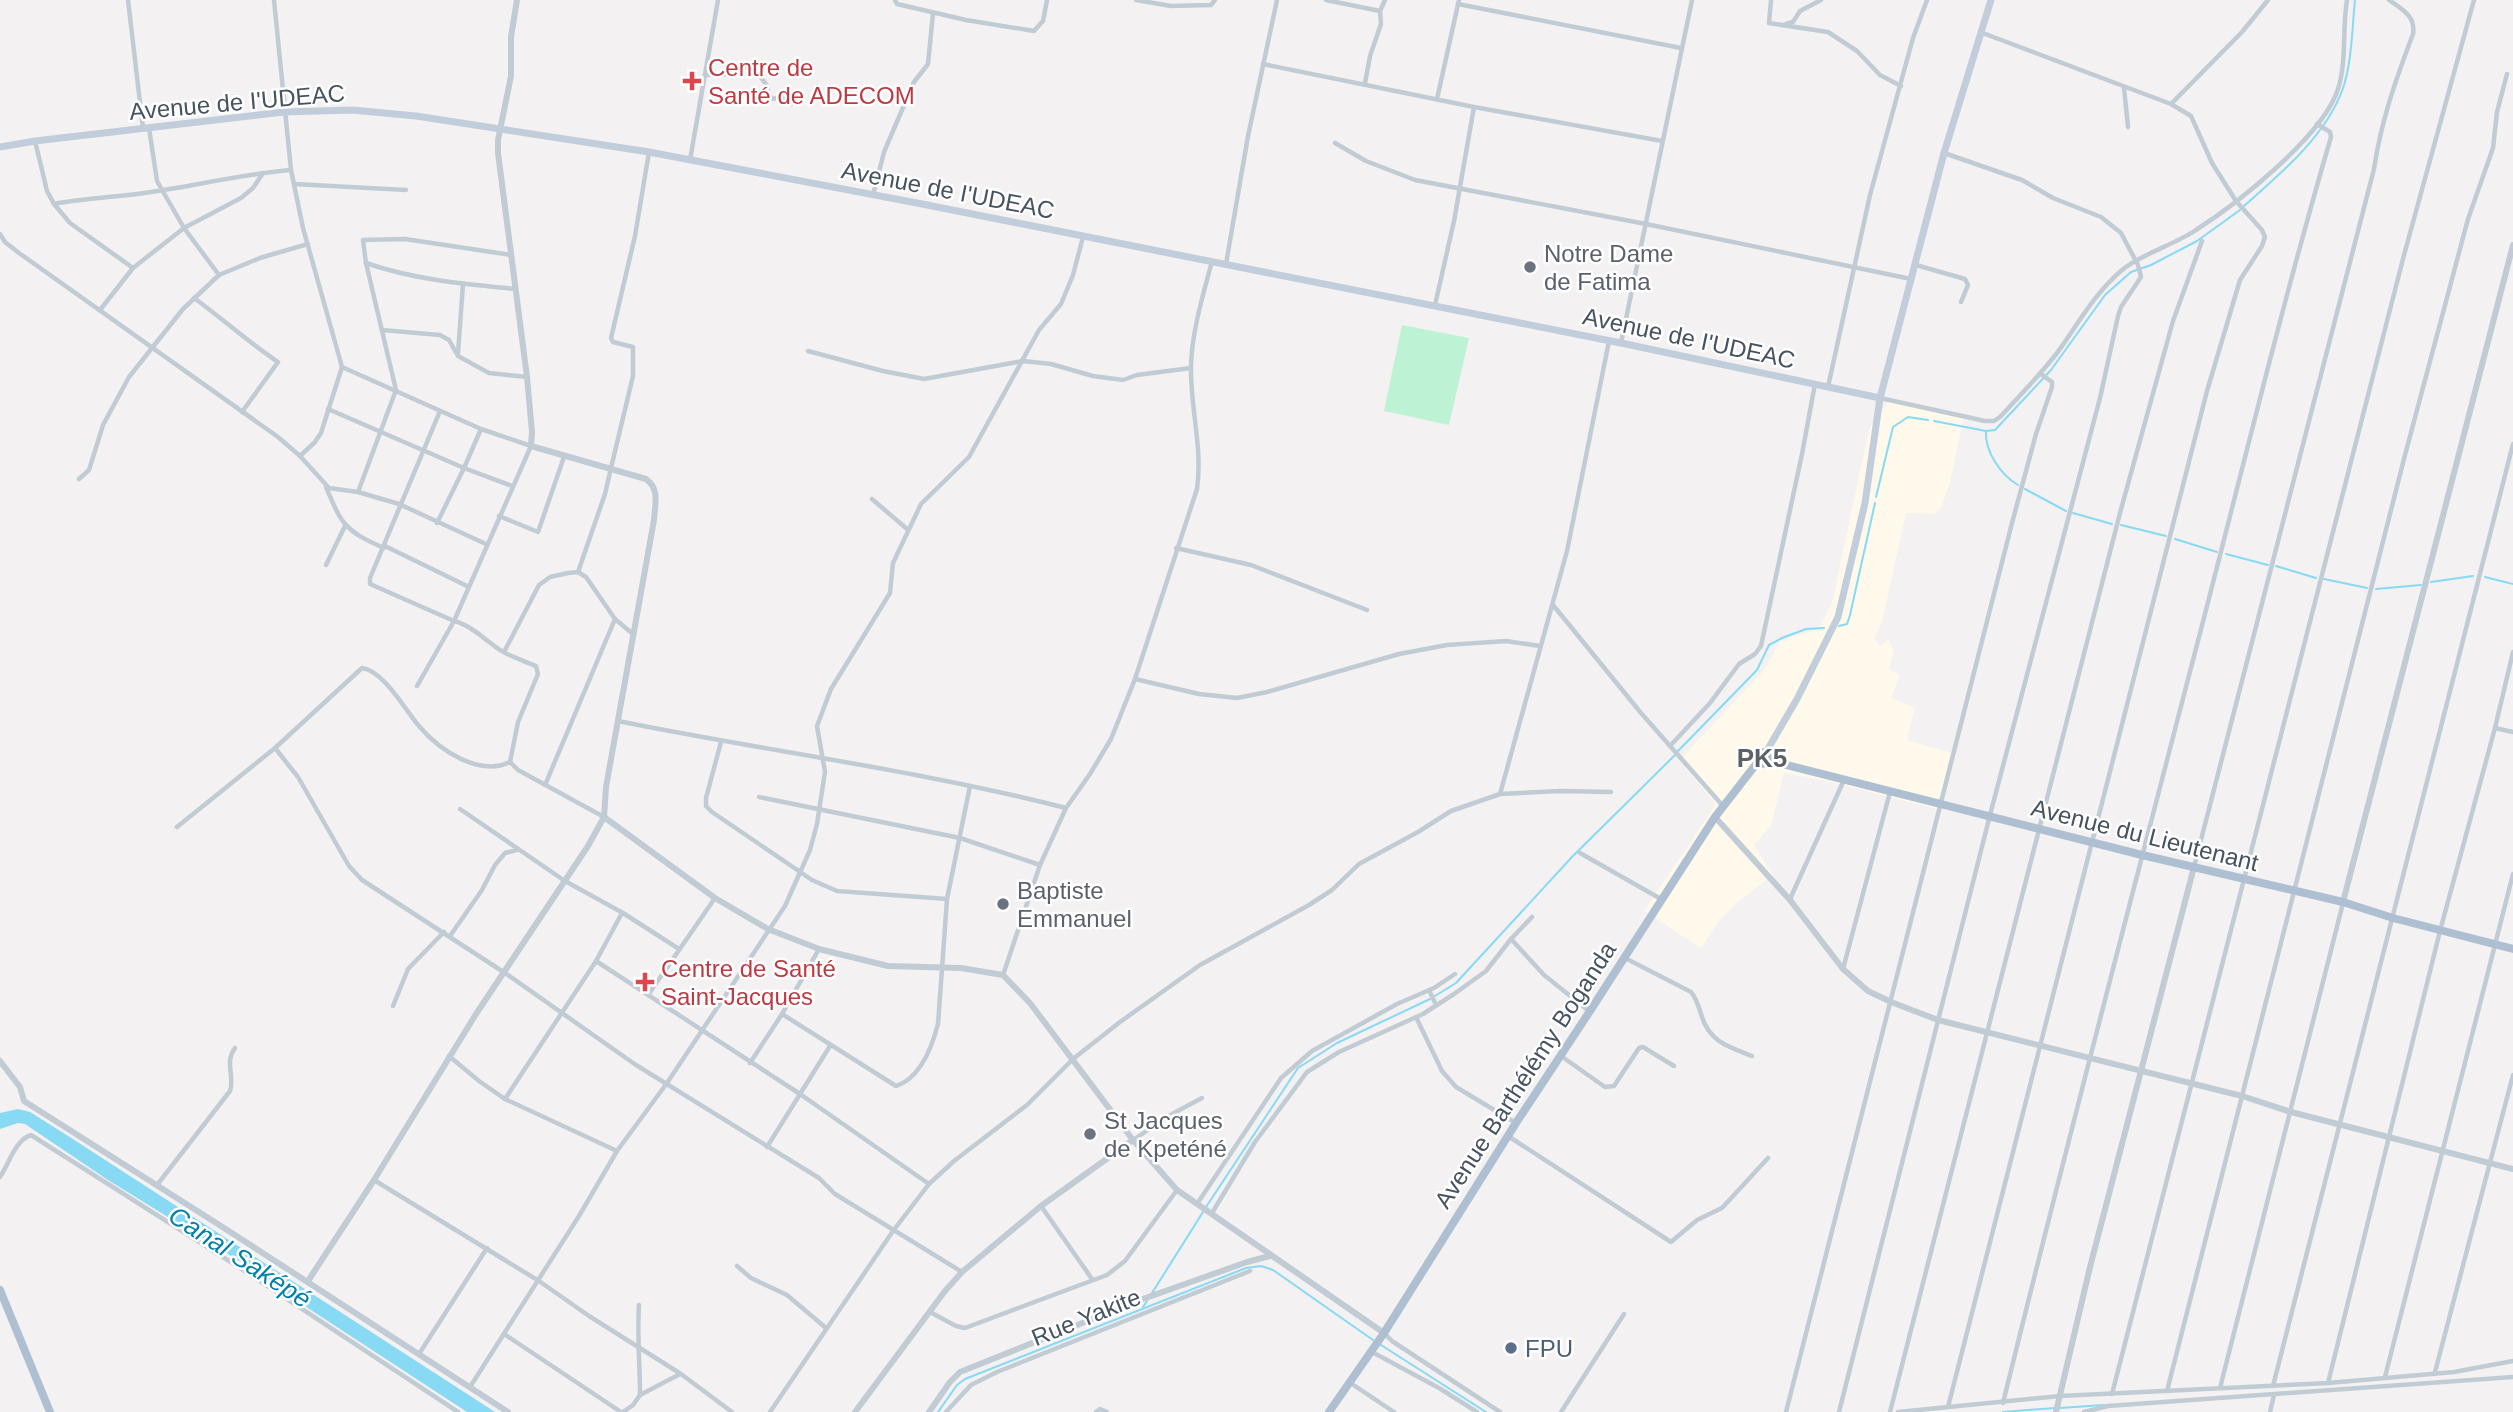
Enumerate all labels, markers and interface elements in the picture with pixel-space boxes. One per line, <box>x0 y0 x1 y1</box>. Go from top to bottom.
place label: Centre de Santé de ADECOM <box>708 54 915 109</box>
marker: Centre de Santé de ADECOM <box>682 71 702 91</box>
street label: Avenue de I'UDEAC <box>128 79 346 125</box>
street label: Avenue de I'UDEAC <box>839 156 1057 224</box>
place label: Notre Dame de Fatima <box>1544 240 1673 295</box>
marker: Notre Dame de Fatima <box>1522 259 1538 275</box>
street label: Avenue de I'UDEAC <box>1580 302 1798 374</box>
district label: PK5 <box>1737 743 1787 773</box>
street label: Avenue du Lieutenant <box>2029 794 2262 876</box>
place label: Baptiste Emmanuel <box>1017 877 1132 932</box>
marker: Baptiste Emmanuel <box>995 896 1011 912</box>
street label: Avenue Barthélémy Boganda <box>1429 936 1622 1213</box>
place label: Centre de Santé Saint-Jacques <box>661 955 836 1010</box>
marker: Centre de Santé Saint-Jacques <box>635 972 655 992</box>
place label: St Jacques de Kpeténé <box>1104 1107 1227 1162</box>
marker: St Jacques de Kpeténé <box>1082 1126 1098 1142</box>
water label: Canal Saképé <box>163 1200 317 1314</box>
street label: Rue Yakite <box>1028 1283 1144 1351</box>
place label: FPU <box>1525 1335 1573 1362</box>
marker: FPU <box>1503 1340 1519 1356</box>

